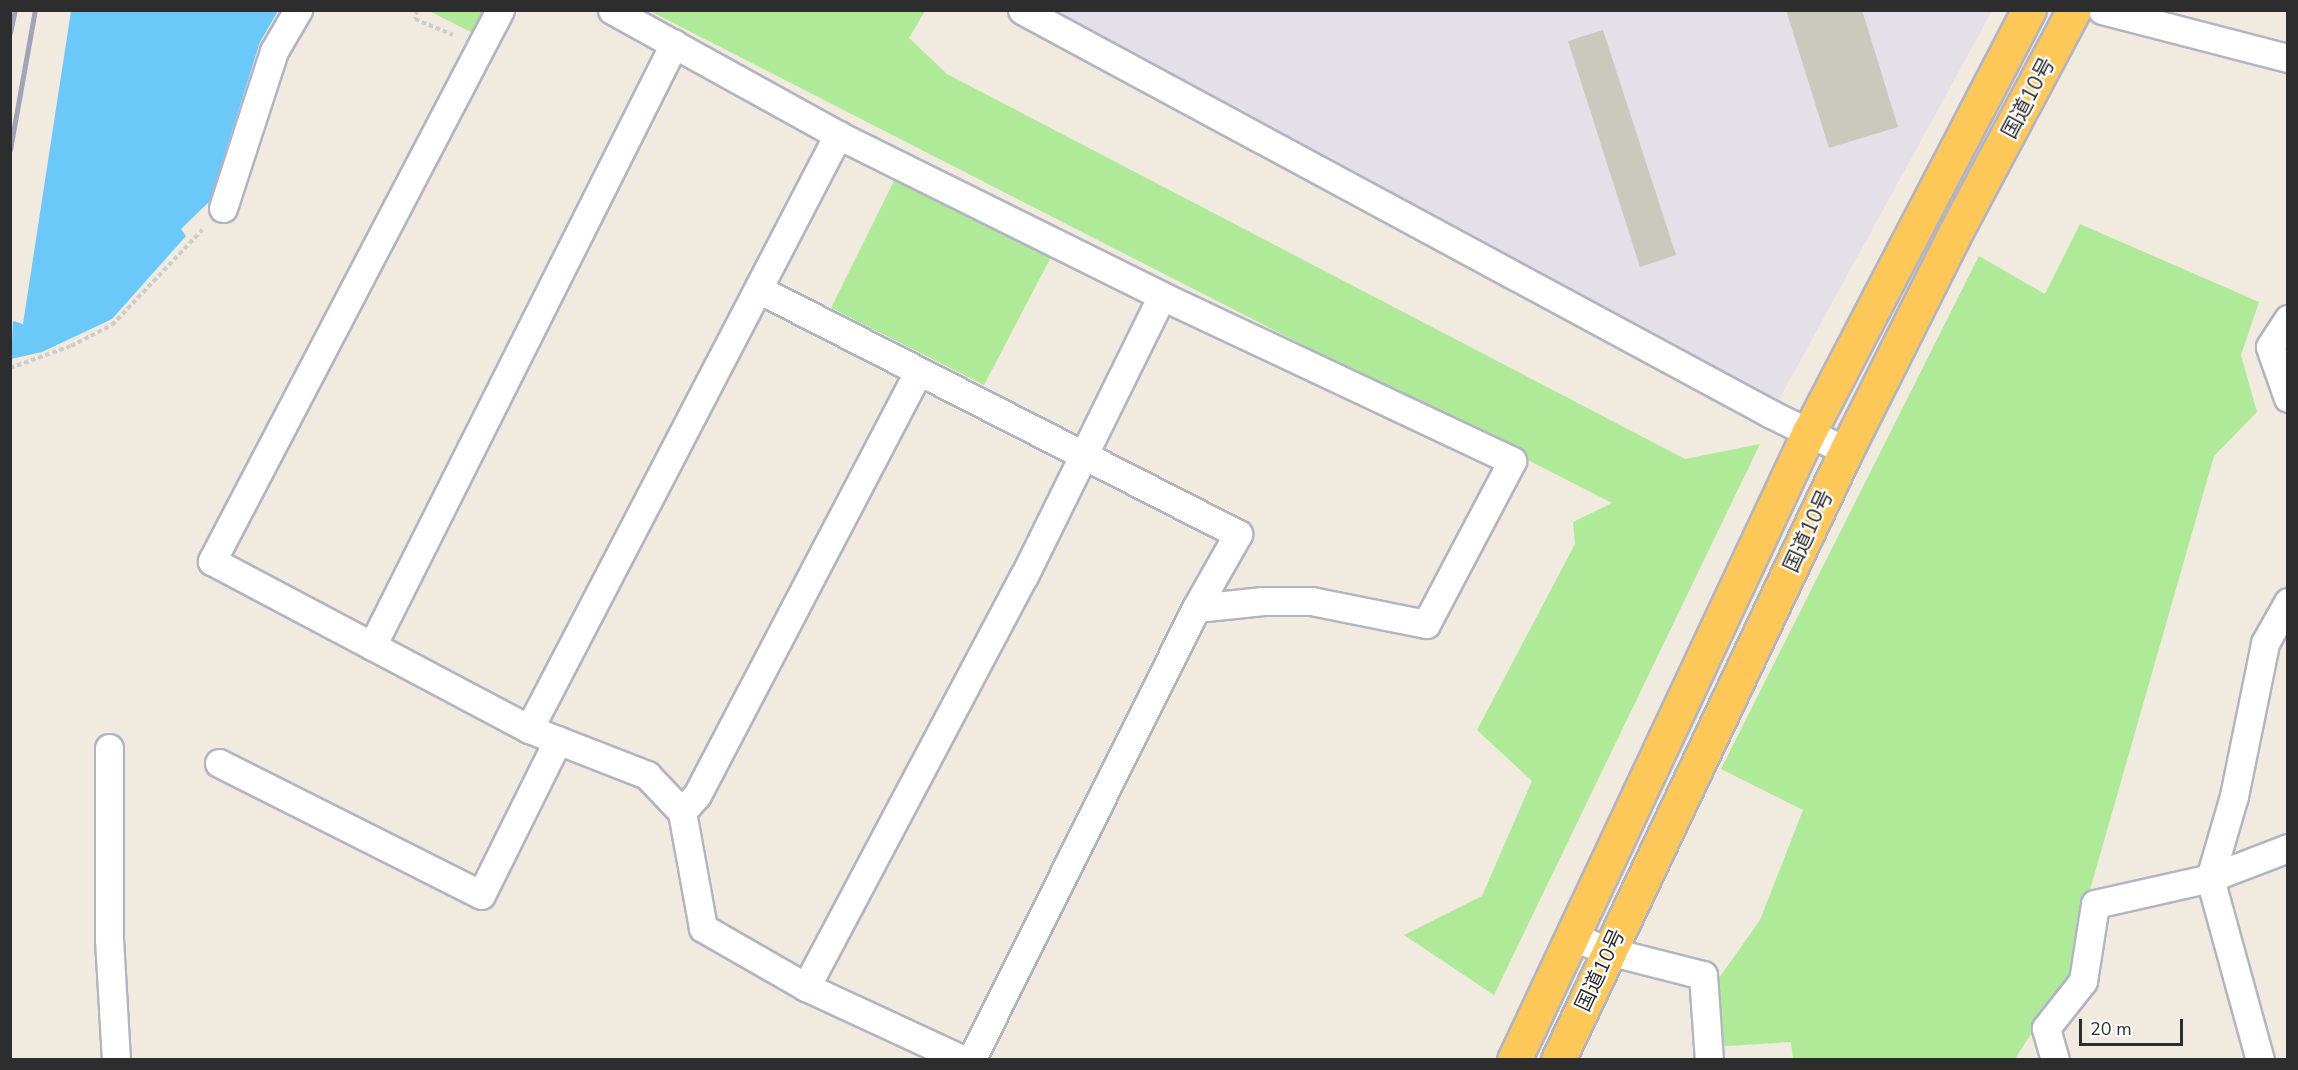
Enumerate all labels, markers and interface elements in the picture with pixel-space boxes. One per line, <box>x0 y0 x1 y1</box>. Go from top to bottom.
street label: 国道10号 <box>1996 53 2060 143</box>
street label: 国道10号 <box>1778 486 1838 576</box>
street label: 国道10号 <box>1570 925 1630 1015</box>
scale bar <box>2082 1007 2186 1045</box>
text: 20 m <box>2090 1017 2132 1041</box>

